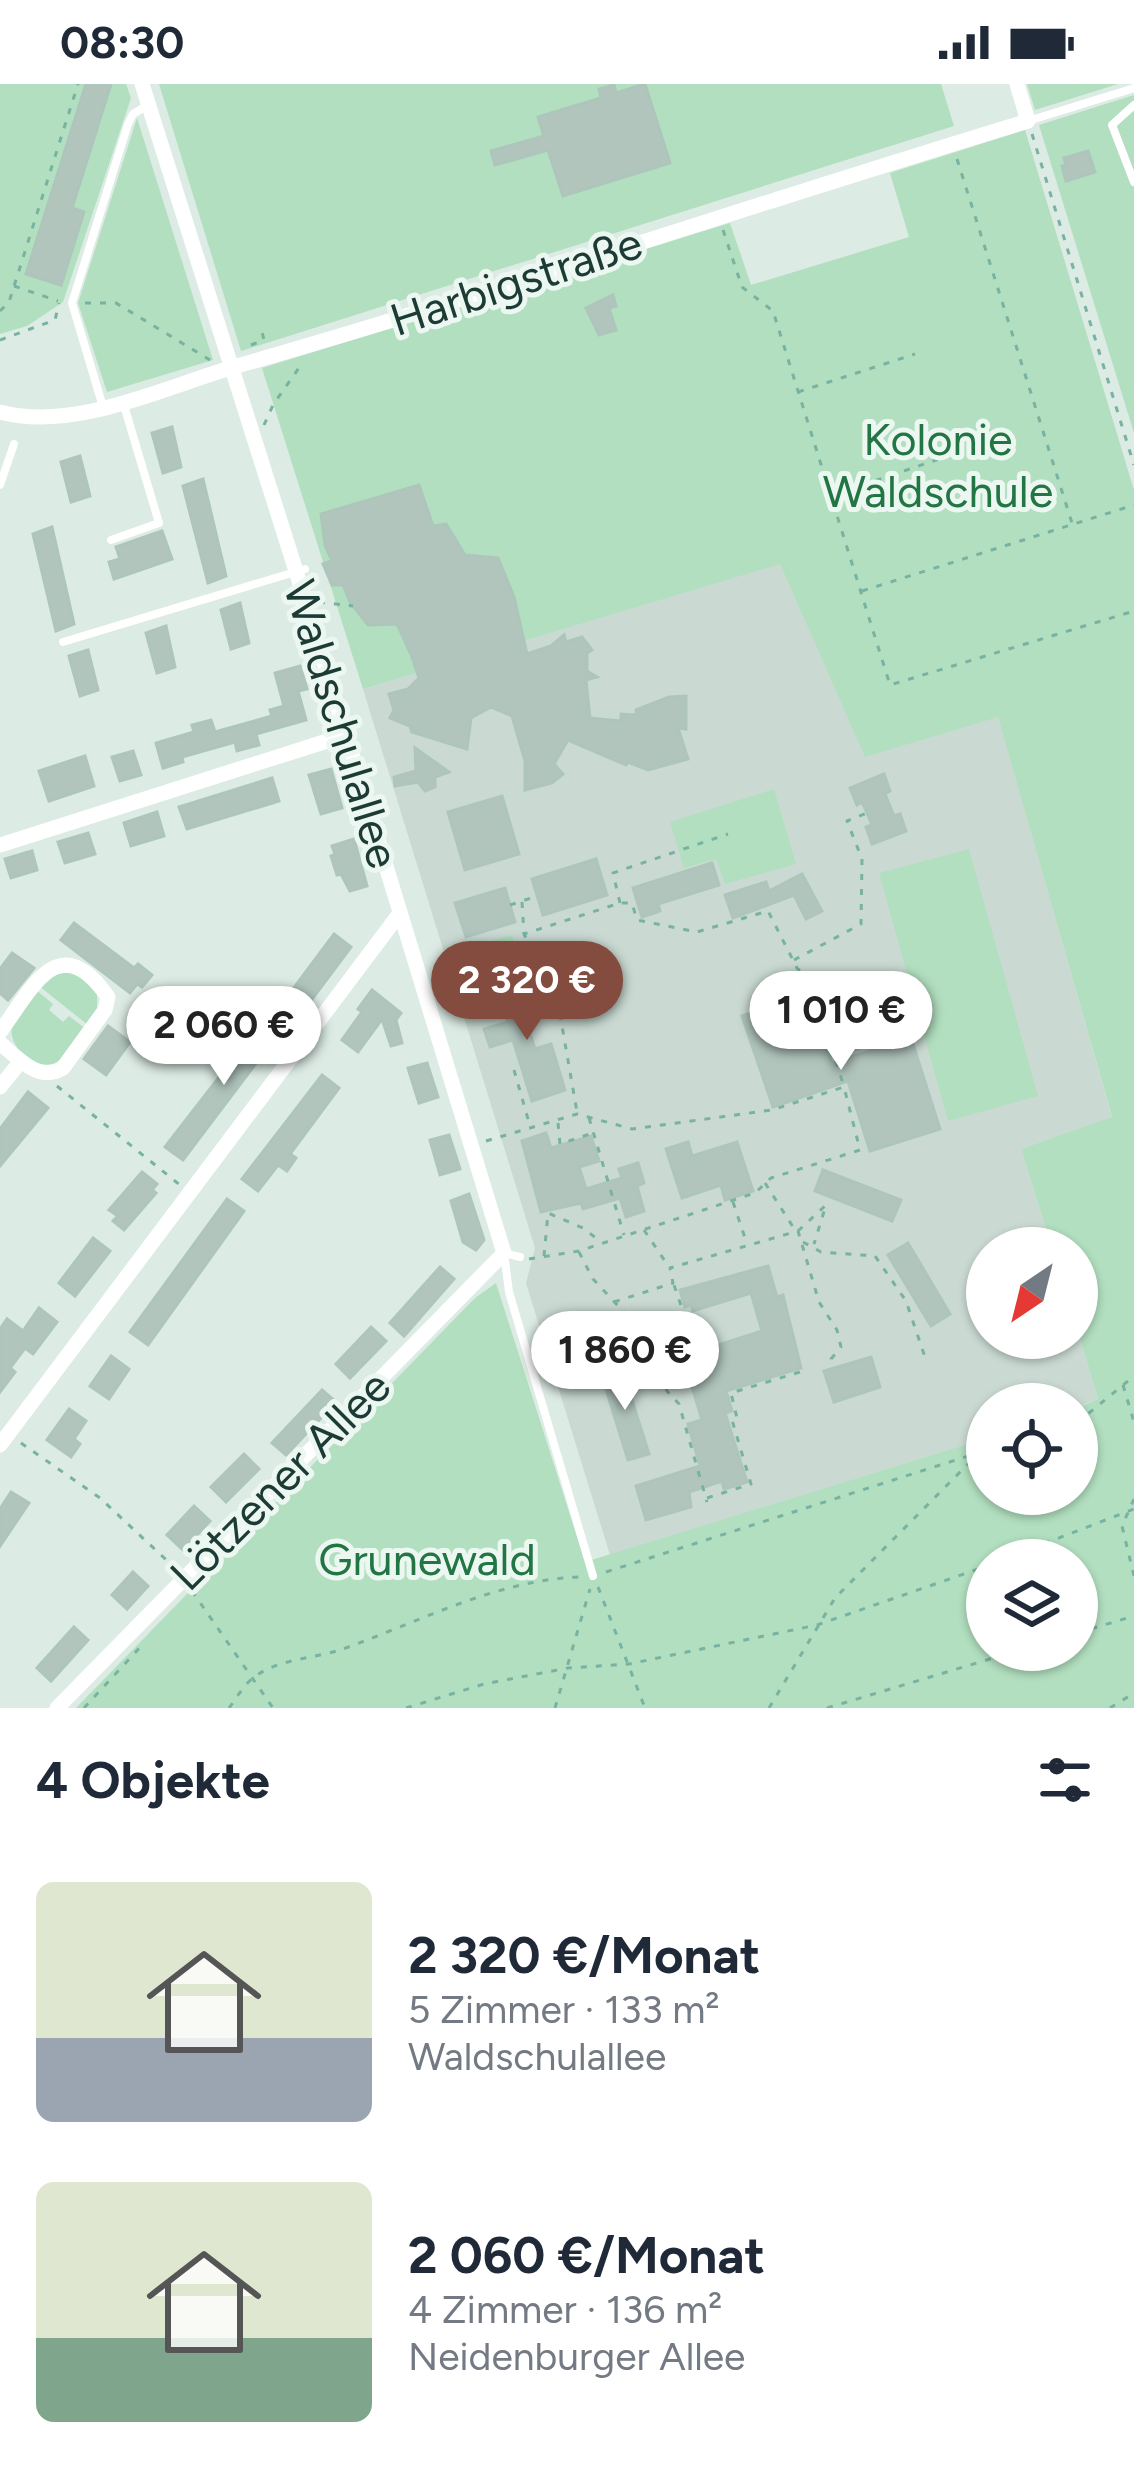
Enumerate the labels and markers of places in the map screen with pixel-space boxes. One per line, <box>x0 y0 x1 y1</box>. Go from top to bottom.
pin: 2 320 € <box>416 941 638 1043</box>
pin: 1 010 € <box>730 971 952 1073</box>
pin: 2 060 € <box>113 986 335 1088</box>
pin: 1 860 € <box>514 1311 736 1413</box>

